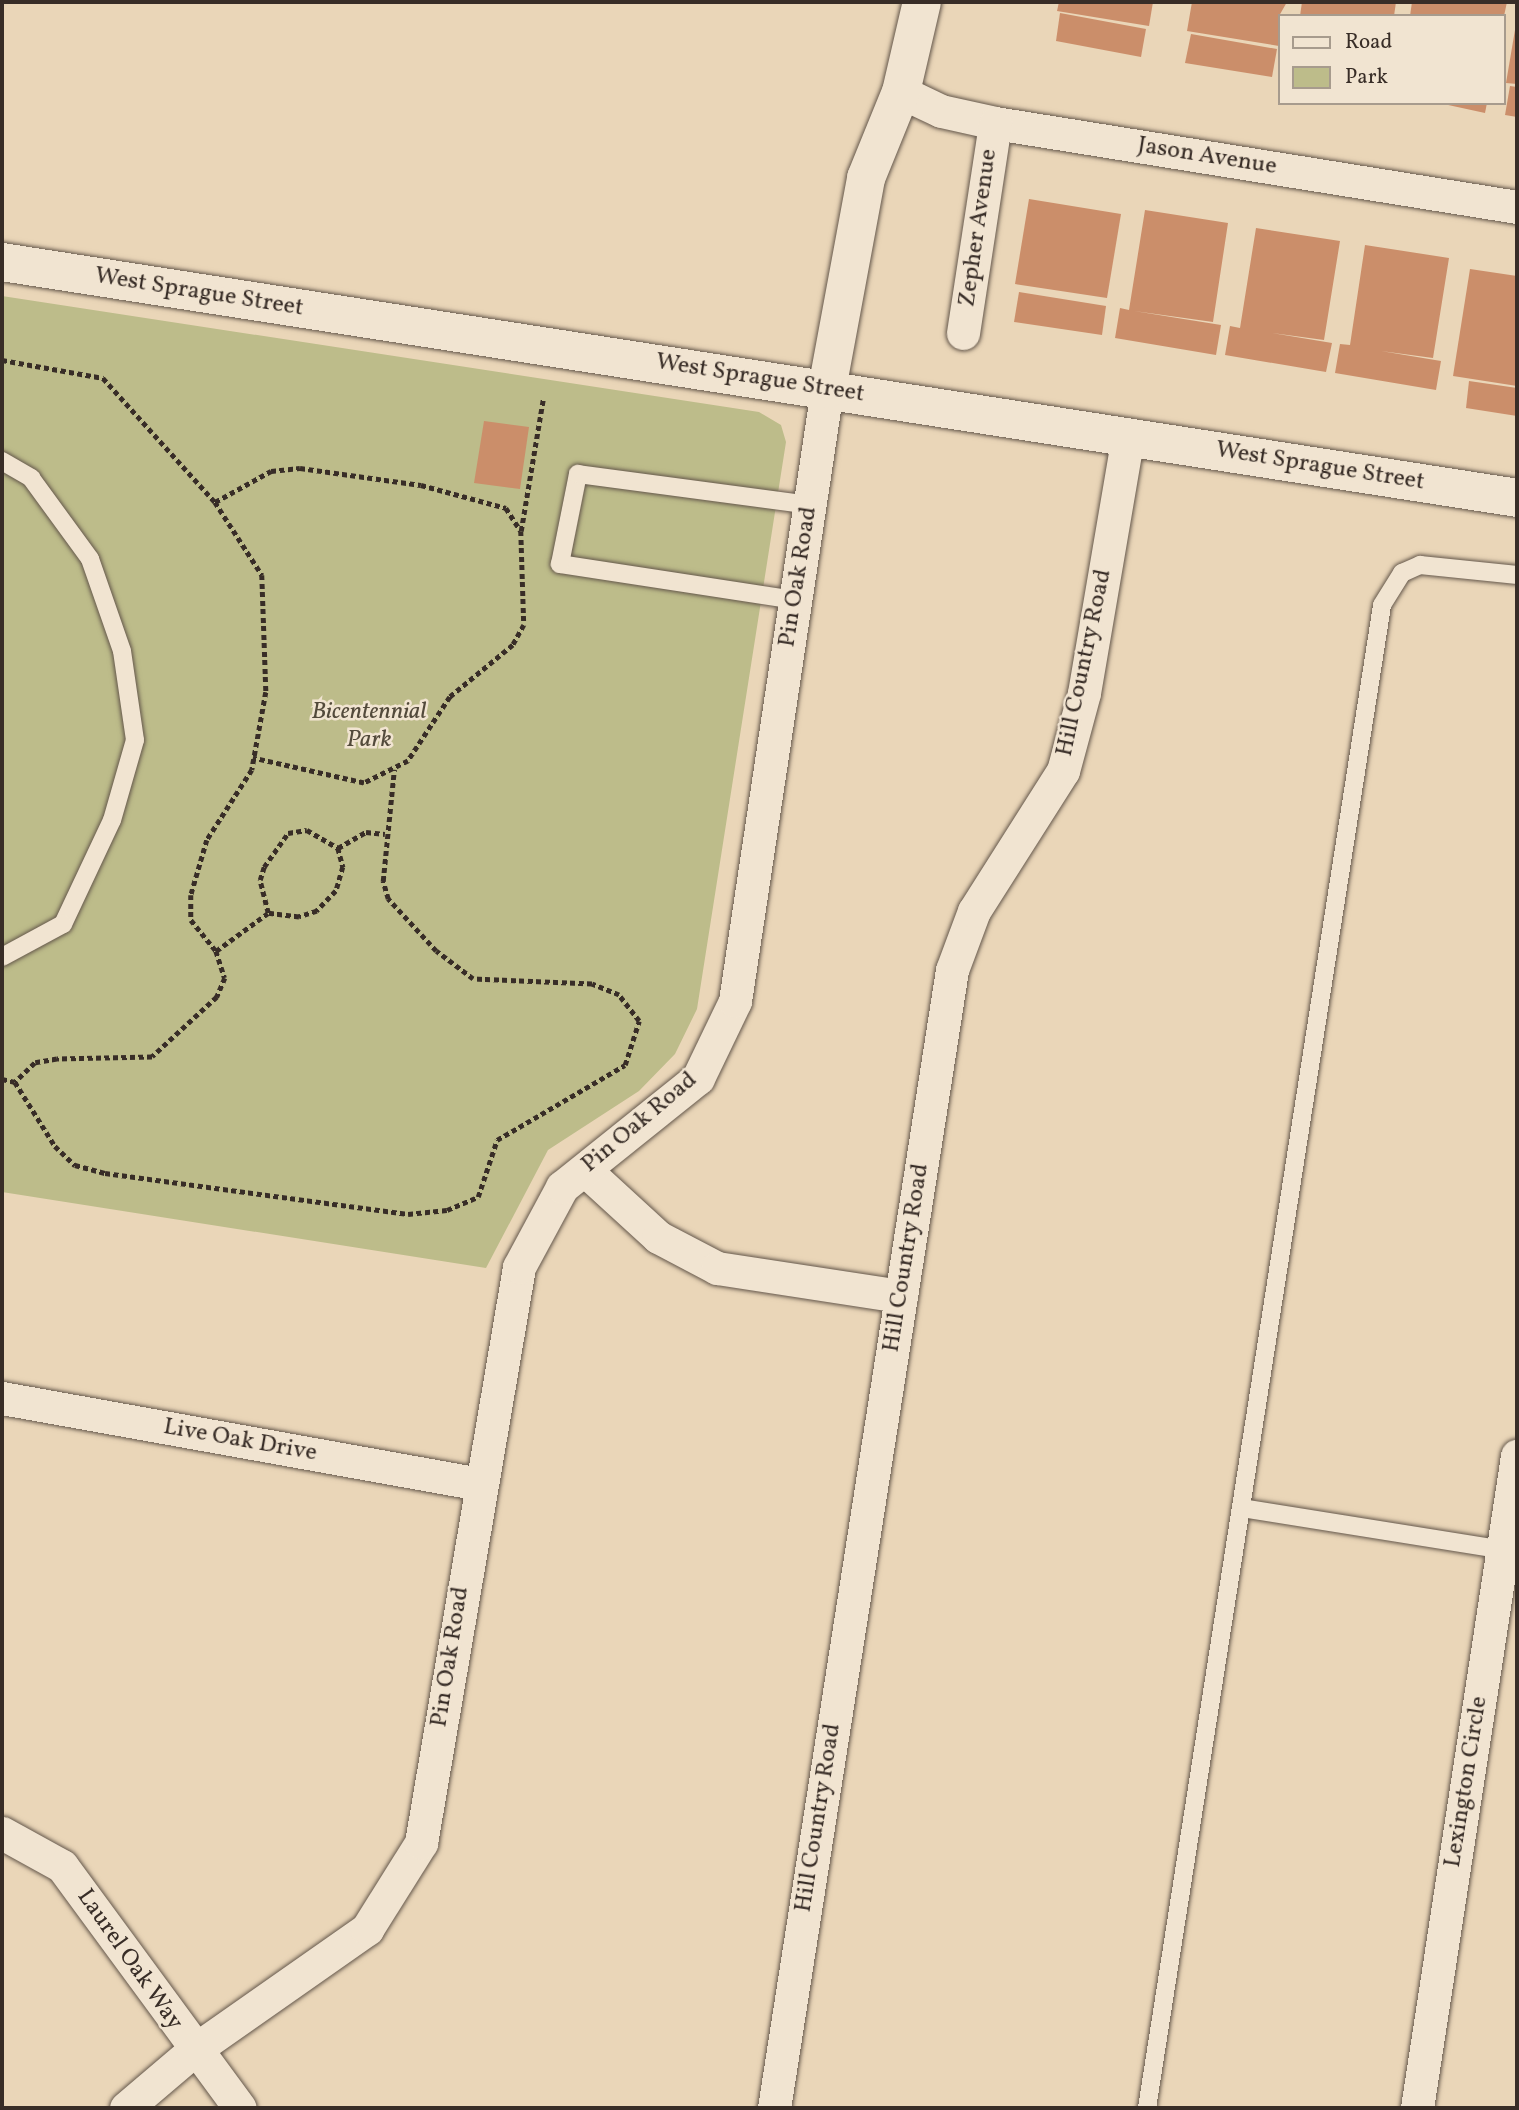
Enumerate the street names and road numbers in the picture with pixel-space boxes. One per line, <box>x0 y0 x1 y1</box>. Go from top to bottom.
street label: Jason Avenue <box>1135 132 1279 182</box>
street label: Zepher Avenue <box>954 147 1004 309</box>
street label: West Sprague Street <box>93 262 305 324</box>
street label: West Sprague Street <box>654 348 866 410</box>
street label: West Sprague Street <box>1214 436 1426 498</box>
street label: Pin Oak Road <box>774 505 824 649</box>
street label: Hill Country Road <box>1051 566 1119 760</box>
street label: Pin Oak Road <box>576 1066 704 1180</box>
street label: Hill Country Road <box>878 1161 936 1355</box>
street label: Live Oak Drive <box>161 1413 319 1469</box>
street label: Pin Oak Road <box>426 1585 476 1729</box>
street label: Lexington Circle <box>1439 1694 1495 1870</box>
street label: Hill Country Road <box>790 1721 848 1915</box>
street label: Laurel Oak Way <box>70 1884 188 2036</box>

